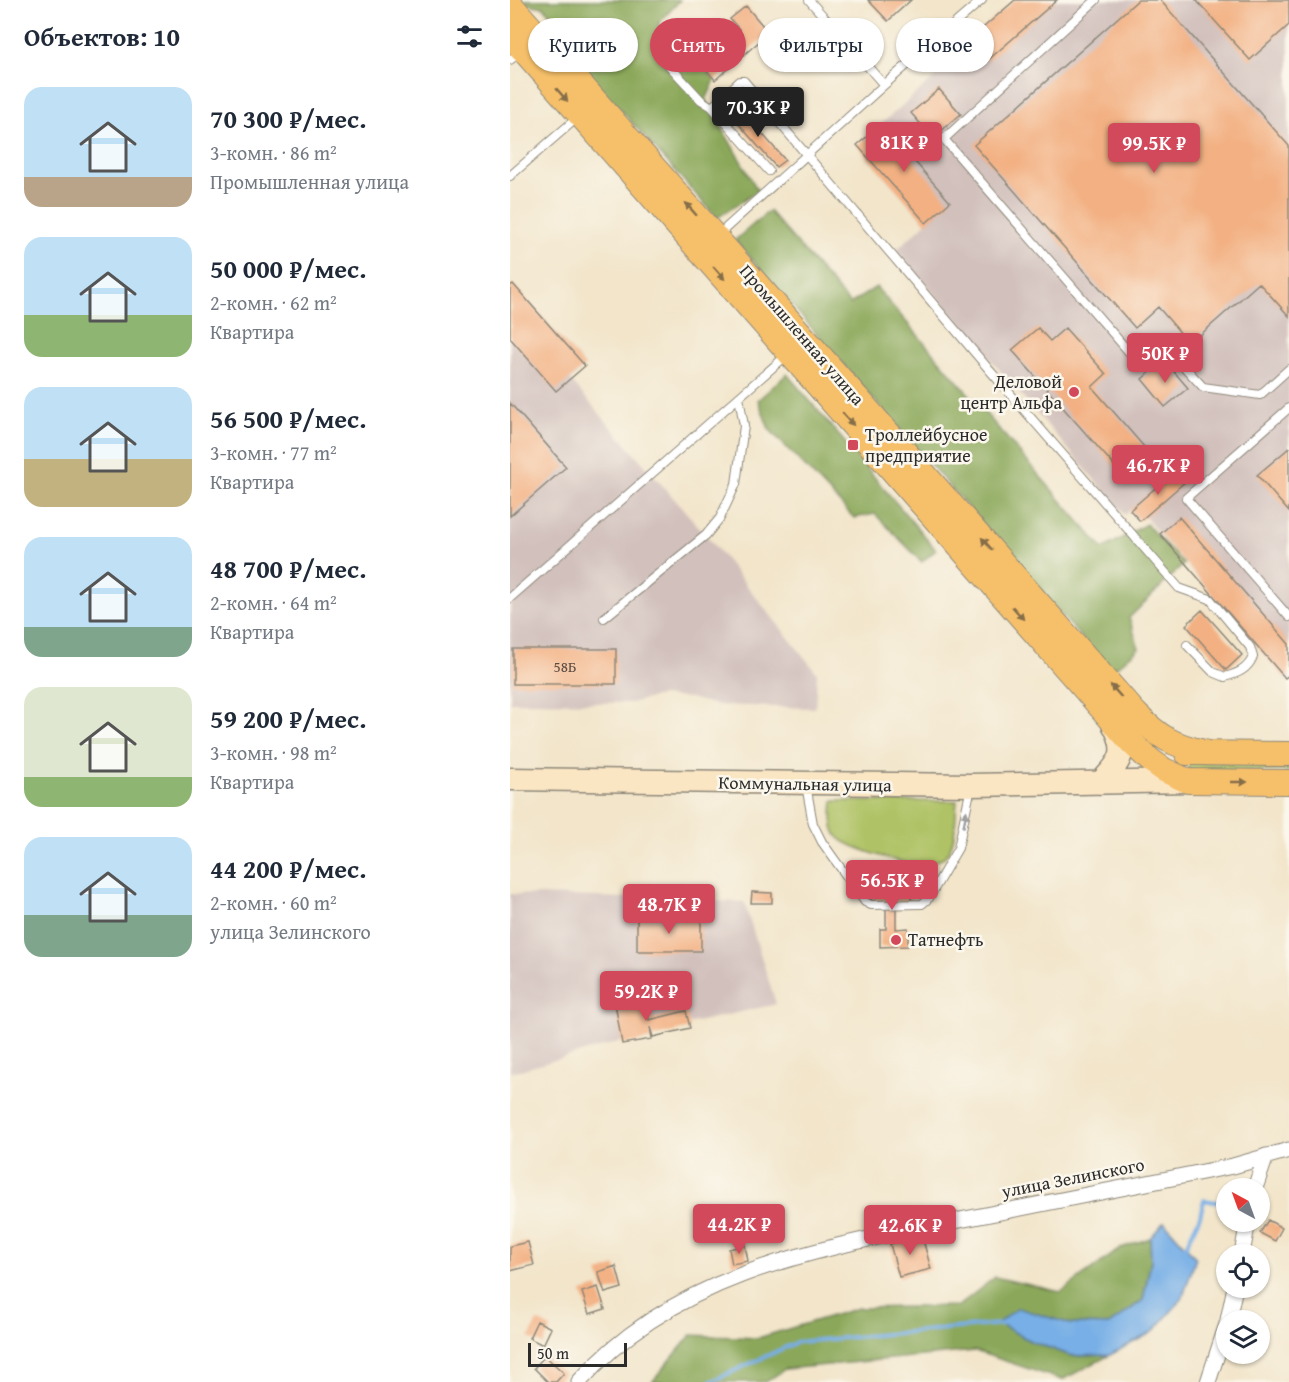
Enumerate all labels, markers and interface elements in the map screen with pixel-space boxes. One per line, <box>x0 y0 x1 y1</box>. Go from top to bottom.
text: Объектов: 10 <box>24 17 180 56</box>
chip: Купить <box>528 18 638 72</box>
chip: Снять <box>650 18 746 72</box>
chip: Фильтры <box>758 18 884 72</box>
chip: Новое <box>896 18 994 72</box>
icon: filters <box>453 20 486 53</box>
one-way arrow <box>555 87 568 102</box>
pin: 70.3K ₽ <box>703 87 813 138</box>
text: 70.3K ₽ <box>726 92 790 121</box>
text: 70 300 ₽/мес. <box>210 99 366 138</box>
icon: home <box>72 111 144 183</box>
pin: 81K ₽ <box>862 122 946 173</box>
pin: 99.5K ₽ <box>1099 123 1209 174</box>
text: 81K ₽ <box>880 127 928 156</box>
text: 99.5K ₽ <box>1122 128 1186 157</box>
text: 3-комн. · 86 m² <box>210 138 337 167</box>
text: Промышленная улица <box>210 167 409 196</box>
one-way arrow <box>685 202 698 217</box>
text: 50 000 ₽/мес. <box>210 249 366 288</box>
street label: Промышленная улица <box>733 258 872 411</box>
icon: home <box>72 261 144 333</box>
one-way arrow <box>712 265 725 280</box>
text: 2-комн. · 62 m² <box>210 288 337 317</box>
text: Квартира <box>210 317 294 346</box>
pin: 50K ₽ <box>1123 333 1207 384</box>
text: 50K ₽ <box>1141 338 1189 367</box>
place label: Деловой центр Альфа <box>961 368 1062 416</box>
marker: Деловой центр Альфа <box>1067 385 1081 399</box>
text: 56 500 ₽/мес. <box>210 399 366 438</box>
icon: home <box>72 411 144 483</box>
one-way arrow <box>841 412 855 427</box>
place label: Троллейбусное предприятие <box>865 421 987 469</box>
text: 3-комн. · 77 m² <box>210 438 337 467</box>
marker: Троллейбусное предприятие <box>846 438 860 452</box>
pin: 46.7K ₽ <box>1103 445 1213 496</box>
text: 46.7K ₽ <box>1126 450 1190 479</box>
text: Квартира <box>210 467 294 496</box>
one-way arrow <box>980 537 994 552</box>
text: 48 700 ₽/мес. <box>210 549 366 588</box>
icon: home <box>72 561 144 633</box>
text: 2-комн. · 64 m² <box>210 588 337 617</box>
one-way arrow <box>1011 606 1025 621</box>
text: Квартира <box>210 617 294 646</box>
house number: 58Б <box>554 656 576 677</box>
one-way arrow <box>1110 684 1123 699</box>
text: 59 200 ₽/мес. <box>210 699 366 738</box>
icon: home <box>72 711 144 783</box>
text: 3-комн. · 98 m² <box>210 738 337 767</box>
text: Квартира <box>210 767 294 796</box>
street label: Коммунальная улица <box>718 768 892 799</box>
one-way arrow <box>1229 777 1248 787</box>
one-way arrow <box>961 809 970 828</box>
text: 44 200 ₽/мес. <box>210 849 366 888</box>
pin: 56.5K ₽ <box>837 860 947 911</box>
icon: home <box>72 861 144 933</box>
text: 56.5K ₽ <box>860 865 924 894</box>
pin: 48.7K ₽ <box>614 884 724 935</box>
text: 2-комн. · 60 m² <box>210 888 337 917</box>
text: 48.7K ₽ <box>637 889 701 918</box>
text: улица Зелинского <box>210 917 371 946</box>
place label: Татнефть <box>908 926 984 953</box>
marker: Татнефть <box>889 933 903 947</box>
pin: 59.2K ₽ <box>591 971 701 1022</box>
text: 59.2K ₽ <box>614 976 678 1005</box>
street label: улица Зелинского <box>998 1150 1147 1205</box>
north arrow <box>1216 1178 1270 1232</box>
map controls <box>1216 1178 1270 1364</box>
pin: 44.2K ₽ <box>684 1204 794 1255</box>
pin: 42.6K ₽ <box>855 1205 965 1256</box>
text: 44.2K ₽ <box>707 1209 771 1238</box>
text: 42.6K ₽ <box>878 1210 942 1239</box>
button: locate <box>1216 1244 1270 1298</box>
button: layers <box>1216 1310 1270 1364</box>
scale bar <box>528 1340 627 1368</box>
text: 50 m <box>537 1341 569 1365</box>

